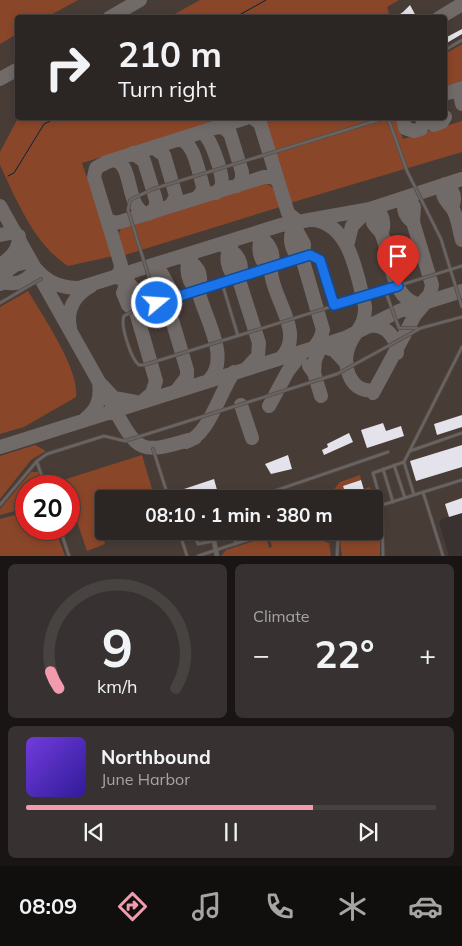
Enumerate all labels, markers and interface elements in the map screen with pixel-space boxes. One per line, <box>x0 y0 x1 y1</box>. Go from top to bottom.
text: 210 m <box>118 32 222 76</box>
icon: right <box>35 35 100 100</box>
text: Turn right <box>118 75 216 103</box>
pin <box>377 235 419 286</box>
icon: arrive <box>384 242 412 270</box>
position arrow <box>130 276 182 328</box>
speed limit sign: 20 <box>15 475 80 540</box>
text: 08:10 · 1 min · 380 m <box>145 503 333 527</box>
text: Climate <box>253 606 309 626</box>
text: 9 <box>102 615 133 680</box>
text: 22° <box>314 630 375 678</box>
text: − <box>253 637 270 672</box>
text: + <box>419 637 436 672</box>
text: km/h <box>97 675 138 697</box>
text: Northbound <box>101 745 211 769</box>
text: June Harbor <box>101 769 190 789</box>
icon: previous <box>80 818 108 846</box>
icon: pause <box>217 818 245 846</box>
icon: next <box>354 818 382 846</box>
icon: directions <box>115 889 150 924</box>
icon: music <box>189 889 224 924</box>
icon: phone <box>262 889 297 924</box>
icon: climate <box>335 889 370 924</box>
icon: car <box>408 889 443 924</box>
text: 08:09 <box>19 892 77 920</box>

